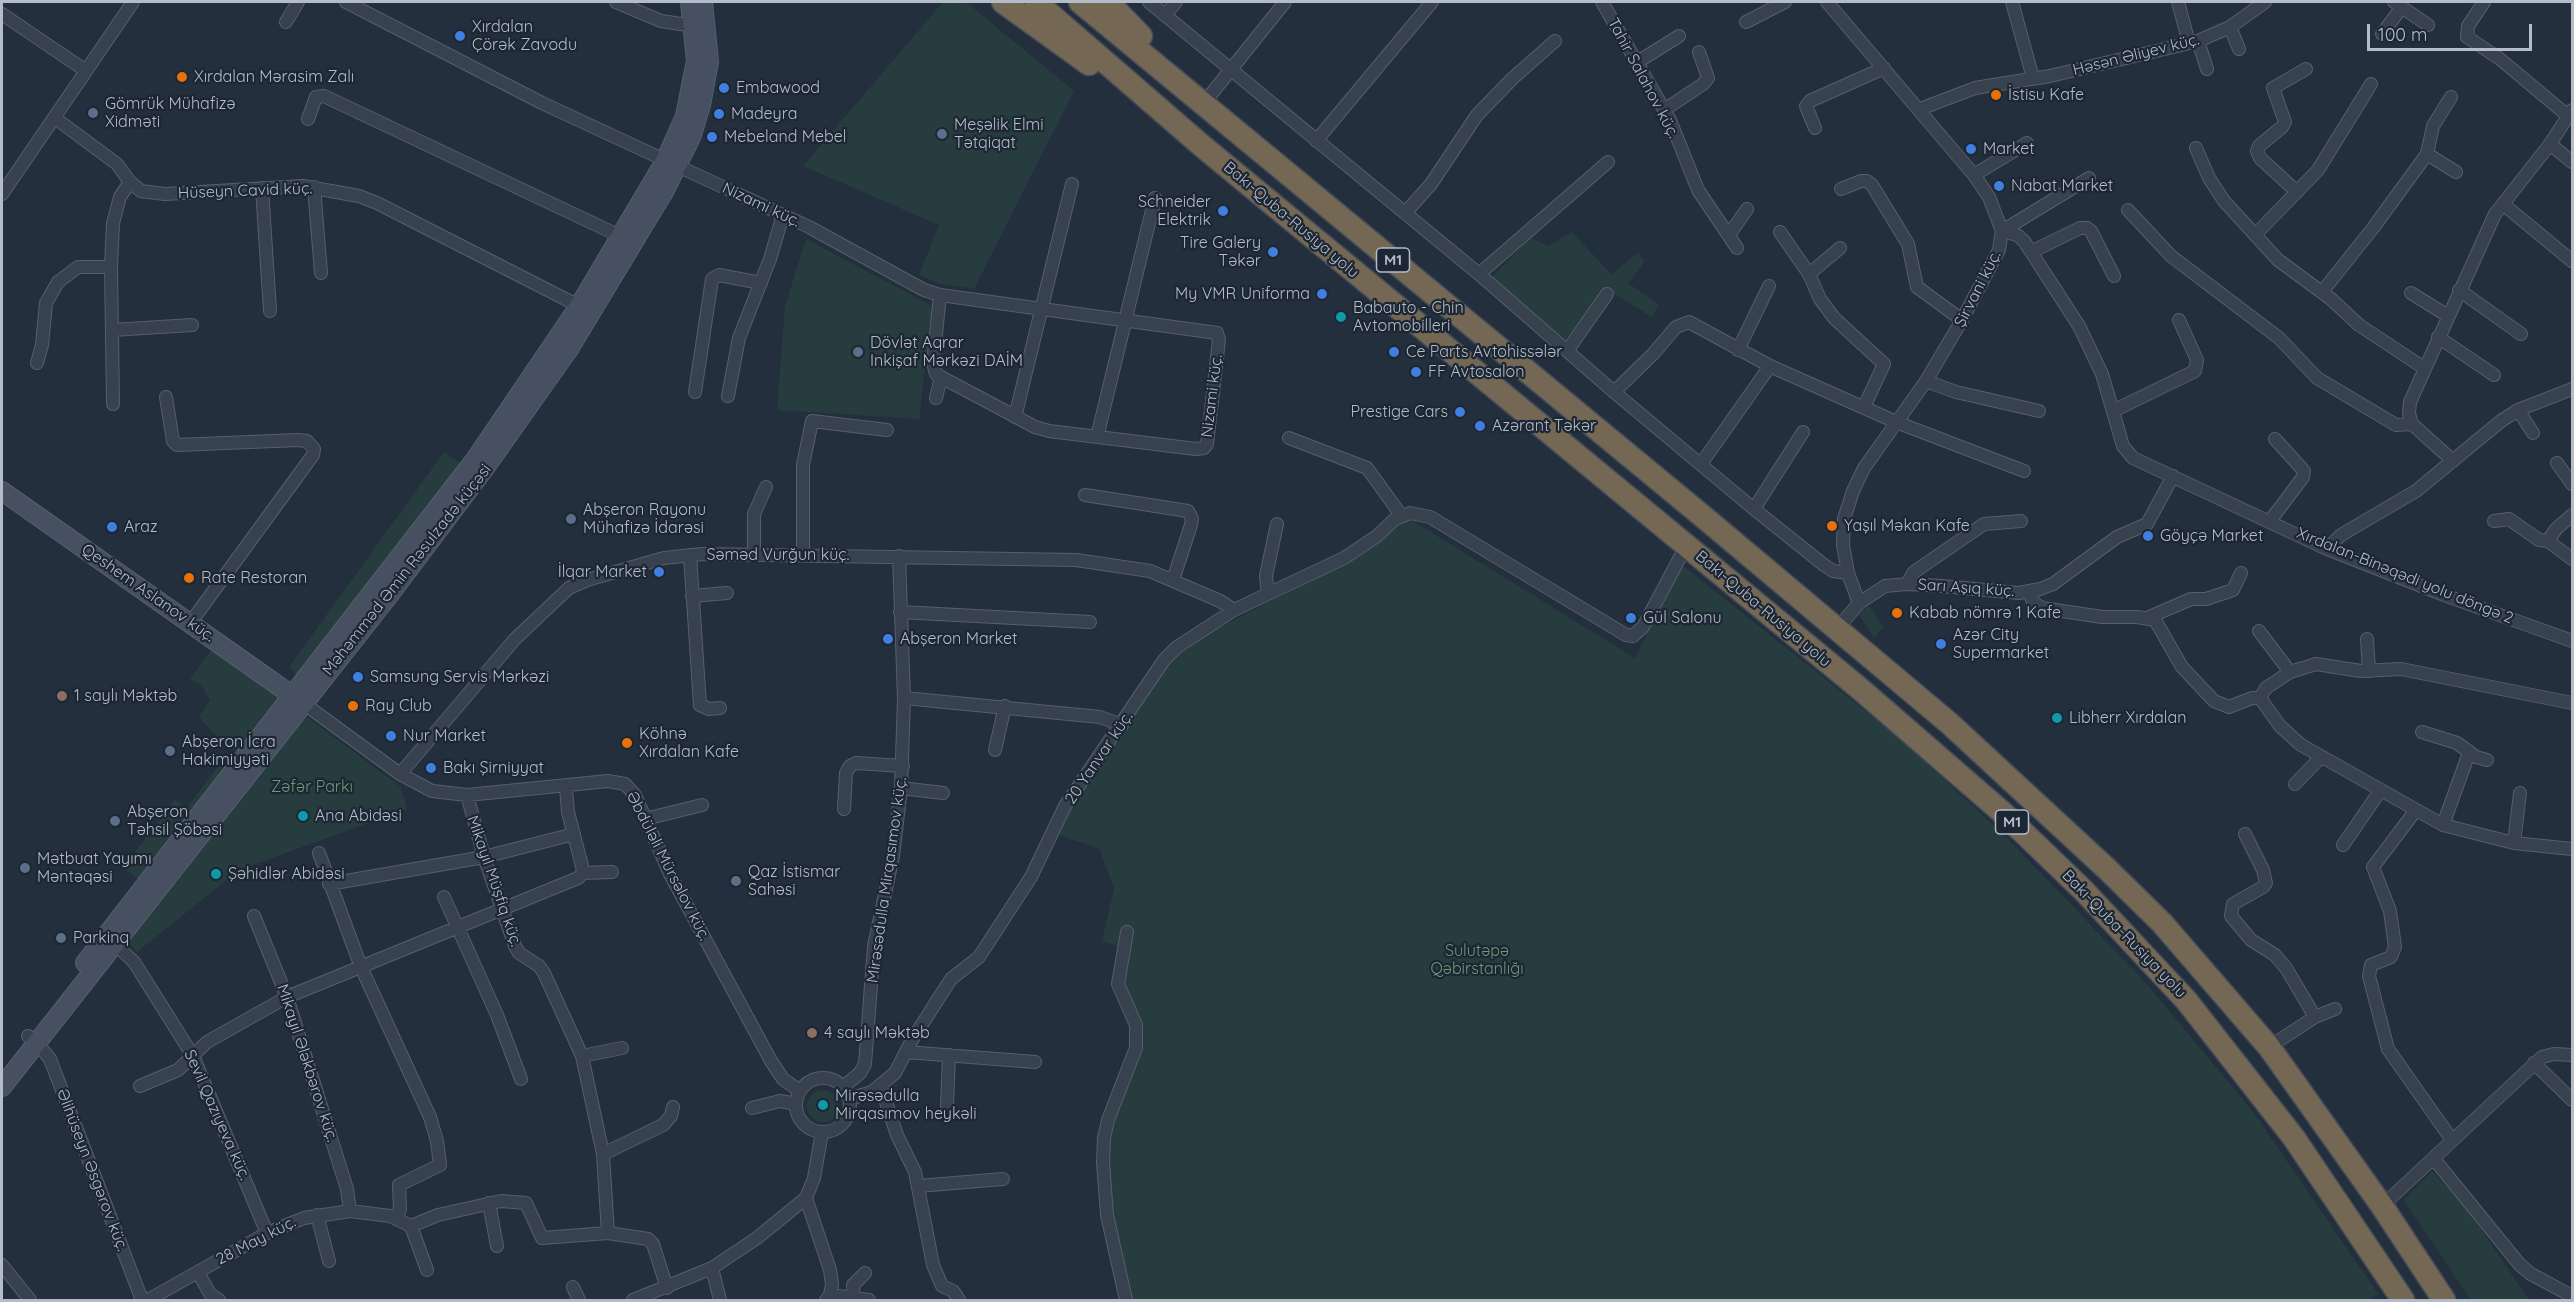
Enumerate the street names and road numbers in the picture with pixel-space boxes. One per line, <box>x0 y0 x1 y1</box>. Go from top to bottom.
street label: Tahir Salahov küç. <box>1603 15 1683 141</box>
street label: Həsən Əliyev küç. <box>2071 30 2201 80</box>
street label: Bakı-Quba-Rusiya yolu <box>1219 158 1363 282</box>
street label: Hüseyn Cavid küç. <box>177 179 313 203</box>
street label: Nizami küç. <box>719 179 803 231</box>
road number: M1 <box>1376 248 1410 272</box>
street label: Şirvani küç. <box>1951 248 2005 330</box>
street label: Nizami küç. <box>1197 353 1227 439</box>
street label: Məhəmməd Əmin Rəsulzadə küçəsi <box>319 461 495 679</box>
street label: Xırdalan-Binəqədi yolu döngə 2 <box>2294 524 2516 628</box>
street label: Qeshem Aslanov küç. <box>78 540 218 646</box>
street label: Səməd Vurğun küç. <box>707 545 849 565</box>
street label: Bakı-Quba-Rusiya yolu <box>1691 547 1835 671</box>
street label: Sarı Aşıq küç. <box>1917 575 2015 601</box>
street label: 20 Yanvar küç. <box>1061 708 1137 808</box>
street label: Mirəsədulla Mirqasımov küç. <box>863 776 911 984</box>
street label: Əbdüləli Mürsəlov küç. <box>622 788 714 944</box>
road number: M1 <box>1996 810 2028 834</box>
street label: Mikayıl Müşfiq küç. <box>463 813 525 949</box>
street label: Bakı-Quba-Rusiya yolu <box>2058 866 2190 1002</box>
street label: Mikayıl Ələkbərov küç. <box>272 982 342 1144</box>
street label: Sevil Qazıyeva küç. <box>180 1047 254 1183</box>
street label: Əlihüseyn Əsgərov küç. <box>52 1086 132 1254</box>
street label: 28 May küç. <box>213 1213 299 1269</box>

